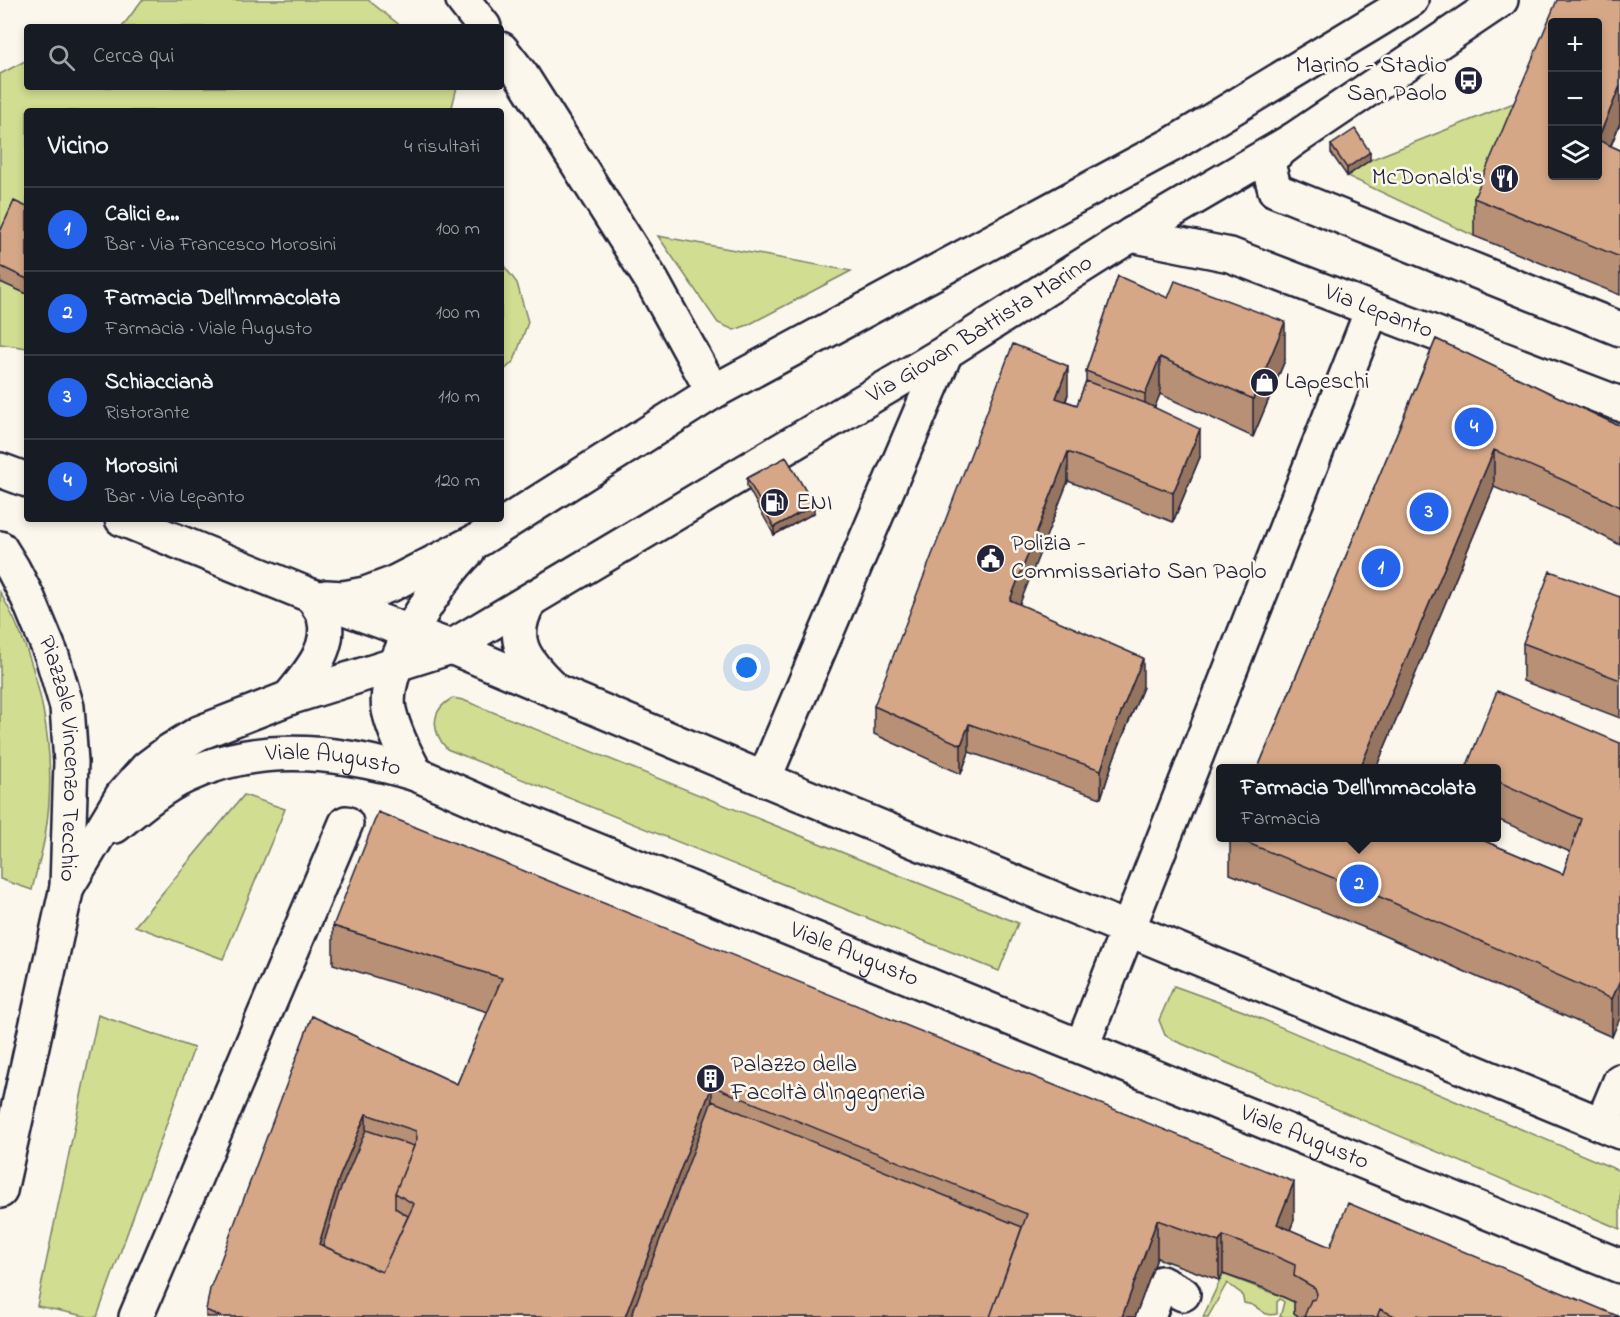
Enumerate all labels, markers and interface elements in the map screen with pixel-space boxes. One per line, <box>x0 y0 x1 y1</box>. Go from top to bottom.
map controls <box>1548 18 1602 180</box>
button: + <box>1548 18 1602 72</box>
search box <box>24 24 504 90</box>
icon: search <box>45 41 78 74</box>
text: Cerca qui <box>93 41 175 73</box>
place label: Marino - Stadio San Paolo <box>1296 49 1447 112</box>
bus stop icon: Marino - Stadio San Paolo <box>1452 64 1484 96</box>
button: − <box>1548 72 1602 126</box>
button: layers <box>1548 126 1602 180</box>
text: Vicino <box>48 128 109 166</box>
text: 4 risultati <box>404 133 480 162</box>
place label: McDonald's <box>1372 161 1484 196</box>
restaurant icon: McDonald's <box>1489 162 1521 194</box>
text: Calici e... <box>105 199 179 231</box>
text: 1 <box>64 215 71 244</box>
text: 100 m <box>436 215 480 244</box>
text: Bar · Via Francesco Morosini <box>105 231 336 260</box>
street label: Via Giovan Battista Marino <box>859 246 1100 413</box>
street label: Via Lepanto <box>1318 275 1438 348</box>
text: Farmacia Dell'Immacolata <box>105 283 340 315</box>
text: 2 <box>63 299 72 328</box>
text: 100 m <box>436 299 480 328</box>
text: Farmacia · Viale Augusto <box>105 315 312 344</box>
place label: Lapeschi <box>1285 365 1369 400</box>
shop icon: Lapeschi <box>1248 366 1280 398</box>
text: Schiaccianà <box>105 367 213 399</box>
text: 3 <box>63 383 72 412</box>
text: 110 m <box>438 383 480 412</box>
text: Ristorante <box>105 399 190 428</box>
pin: 4 <box>1454 404 1494 450</box>
text: Morosini <box>105 451 178 483</box>
text: 4 <box>63 467 72 496</box>
text: 120 m <box>435 467 480 496</box>
text: Bar · Via Lepanto <box>105 483 245 512</box>
place label: ENI <box>796 486 832 521</box>
fuel station icon: ENI <box>759 487 791 519</box>
pin: 3 <box>1410 490 1448 534</box>
place label: Polizia - Commissariato San Paolo <box>1011 527 1267 590</box>
public building icon: Polizia - Commissariato San Paolo <box>974 542 1006 574</box>
pin: 1 <box>1362 546 1400 590</box>
street label: Piazzale Vincenzo Tecchio <box>28 631 89 882</box>
your location <box>732 653 761 682</box>
street label: Viale Augusto <box>263 736 405 786</box>
popup <box>1216 764 1501 842</box>
text: Farmacia Dell'Immacolata <box>1241 773 1476 805</box>
text: Farmacia <box>1241 805 1320 834</box>
pin: 2 <box>1340 862 1378 906</box>
street label: Viale Augusto <box>783 913 924 997</box>
place label: Palazzo della Facoltà d'Ingegneria <box>730 1048 925 1111</box>
building icon: Palazzo della Facoltà d'Ingegneria <box>694 1063 726 1095</box>
street label: Viale Augusto <box>1234 1096 1374 1180</box>

